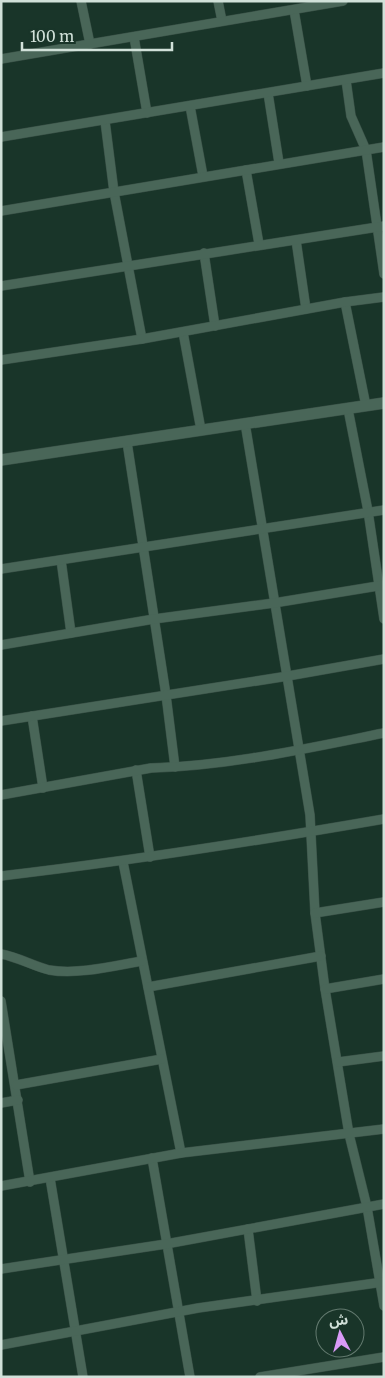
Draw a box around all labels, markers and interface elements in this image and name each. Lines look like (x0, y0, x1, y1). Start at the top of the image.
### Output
scale bar (22, 20, 172, 52)
text: 100 m (30, 27, 74, 46)
north arrow (315, 1308, 365, 1358)
text: ش (328, 1310, 349, 1330)

